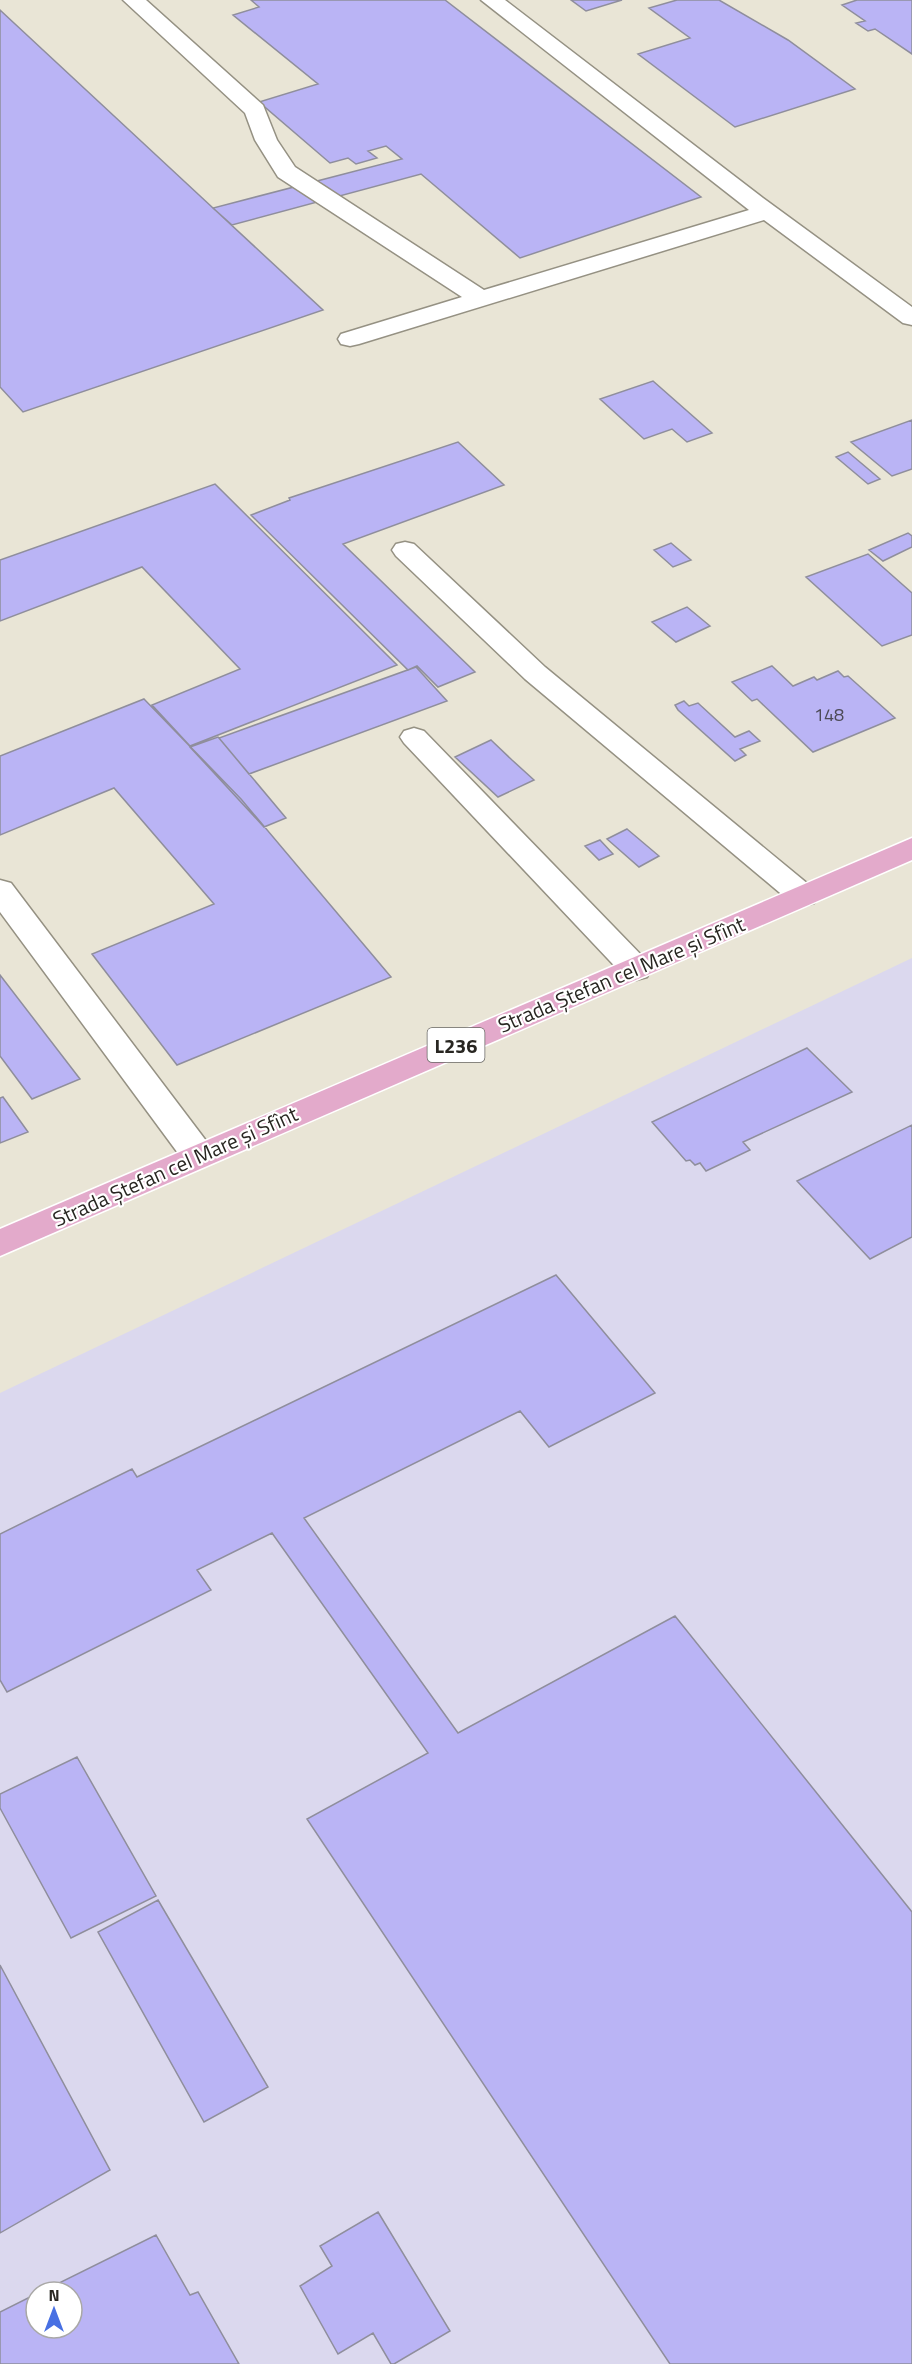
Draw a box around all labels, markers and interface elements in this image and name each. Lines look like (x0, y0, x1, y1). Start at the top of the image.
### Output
house number: 148 (814, 701, 844, 728)
street label: Strada Ștefan cel Mare și Sfînt (493, 907, 750, 1041)
road number: L236 (428, 1028, 484, 1062)
street label: Strada Ștefan cel Mare și Sfînt (47, 1097, 303, 1235)
north arrow (24, 2280, 84, 2340)
text: N (48, 2283, 60, 2307)

